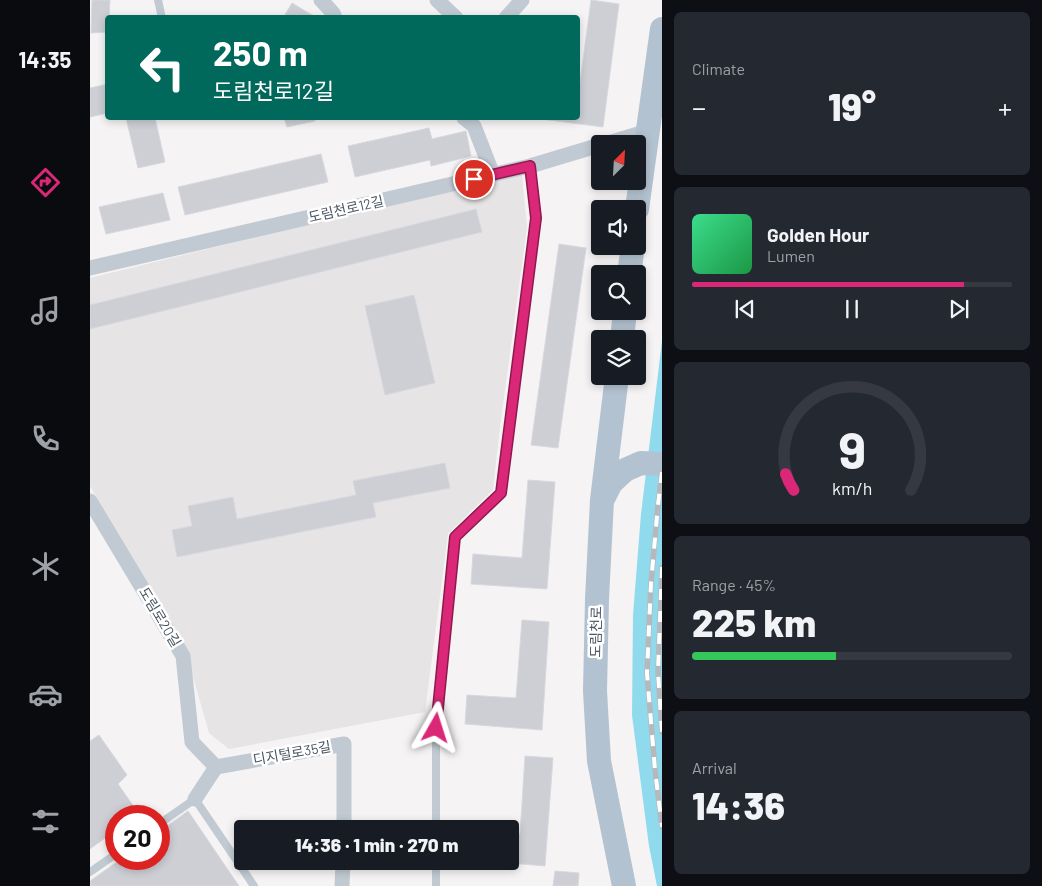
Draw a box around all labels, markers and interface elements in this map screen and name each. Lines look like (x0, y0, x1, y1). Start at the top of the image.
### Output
text: 250 m (213, 31, 308, 73)
icon: left (130, 35, 195, 100)
text: 14:35 (19, 46, 71, 72)
text: Climate (692, 59, 745, 78)
text: 도림천로12길 (213, 77, 334, 103)
text: 19° (828, 83, 876, 129)
text: − (692, 90, 706, 124)
text: + (998, 90, 1012, 124)
north arrow (591, 135, 646, 190)
map controls (591, 135, 646, 385)
pin (453, 158, 495, 200)
icon: directions (28, 165, 63, 200)
icon: arrive (460, 165, 488, 193)
street label: 도림천로12길 (307, 192, 385, 225)
button: sound (591, 200, 646, 255)
text: Golden Hour (767, 223, 869, 246)
text: Lumen (767, 246, 815, 265)
button: search (591, 265, 646, 320)
icon: music (28, 293, 63, 328)
icon: previous (731, 295, 759, 323)
icon: pause (838, 295, 866, 323)
icon: next (945, 295, 973, 323)
button: layers (591, 330, 646, 385)
text: 9 (838, 417, 866, 479)
icon: phone (28, 421, 63, 456)
text: km/h (832, 477, 872, 499)
icon: climate (28, 549, 63, 584)
text: Range · 45% (692, 575, 776, 594)
street label: 도림로20길 (136, 584, 185, 650)
text: 225 km (692, 599, 816, 645)
street label: 도림천로 (587, 606, 604, 658)
icon: car (28, 677, 63, 712)
position arrow (409, 701, 461, 753)
street label: 디지털로35길 (252, 737, 332, 768)
text: Arrival (692, 758, 737, 777)
text: 14:36 (692, 782, 785, 828)
icon: filters (28, 804, 63, 839)
speed limit sign: 20 (105, 805, 170, 870)
text: 14:36 · 1 min · 270 m (295, 833, 458, 856)

